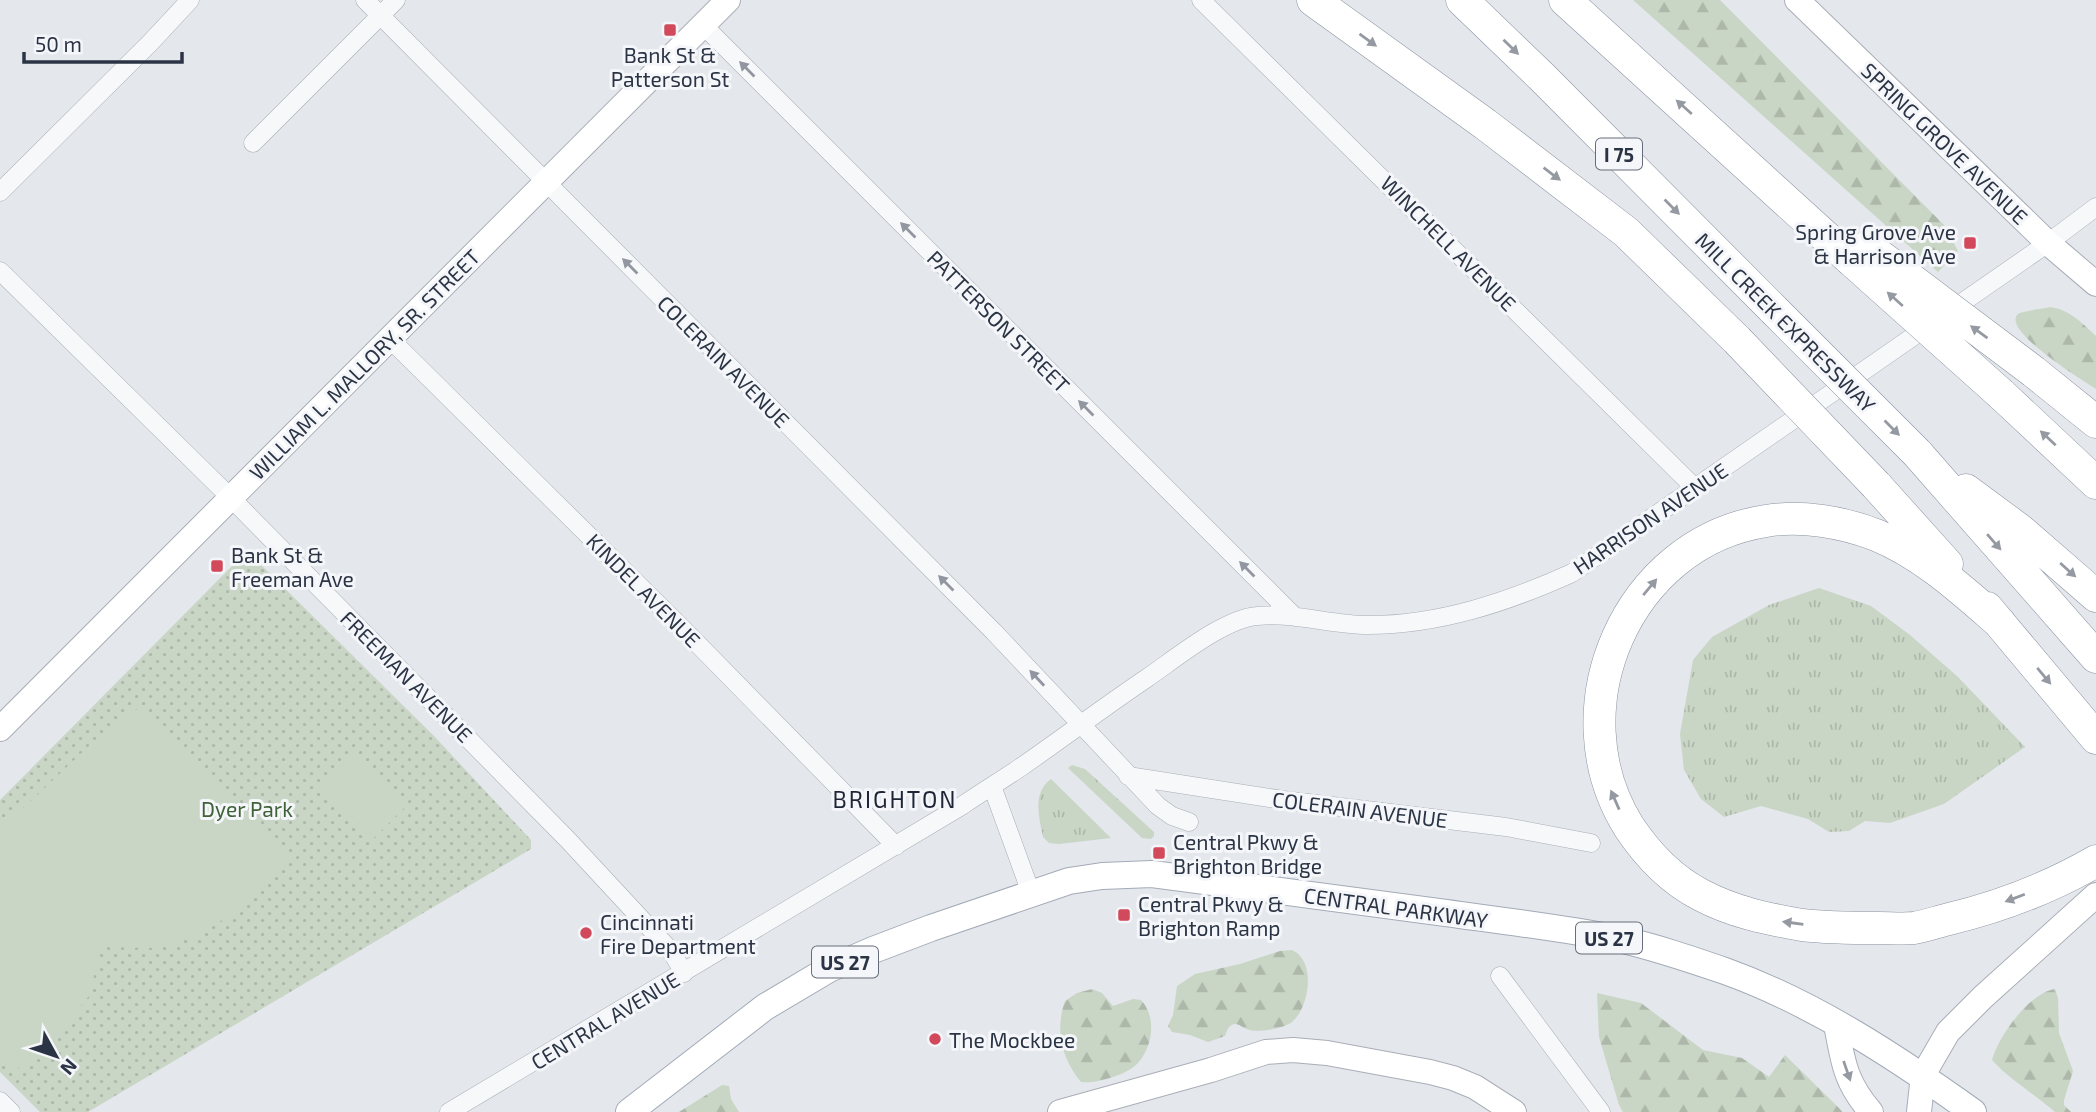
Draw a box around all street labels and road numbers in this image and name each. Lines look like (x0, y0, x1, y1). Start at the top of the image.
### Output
street label: SPRING GROVE AVENUE (1857, 57, 2033, 229)
road number: I 75 (1596, 138, 1642, 170)
street label: WINCHELL AVENUE (1376, 170, 1522, 316)
street label: MILL CREEK EXPRESSWAY (1691, 227, 1881, 417)
street label: WILLIAM L. MALLORY, SR. STREET (244, 244, 484, 484)
street label: PATTERSON STREET (923, 245, 1075, 397)
street label: COLERAIN AVENUE (653, 290, 795, 432)
street label: HARRISON AVENUE (1568, 457, 1732, 579)
street label: KINDEL AVENUE (582, 528, 706, 652)
street label: FREEMAN AVENUE (336, 605, 478, 747)
street label: COLERAIN AVENUE (1271, 786, 1449, 832)
street label: CENTRAL PARKWAY (1303, 882, 1489, 932)
road number: US 27 (1576, 922, 1642, 954)
road number: US 27 (812, 946, 878, 978)
street label: CENTRAL AVENUE (526, 966, 684, 1074)

